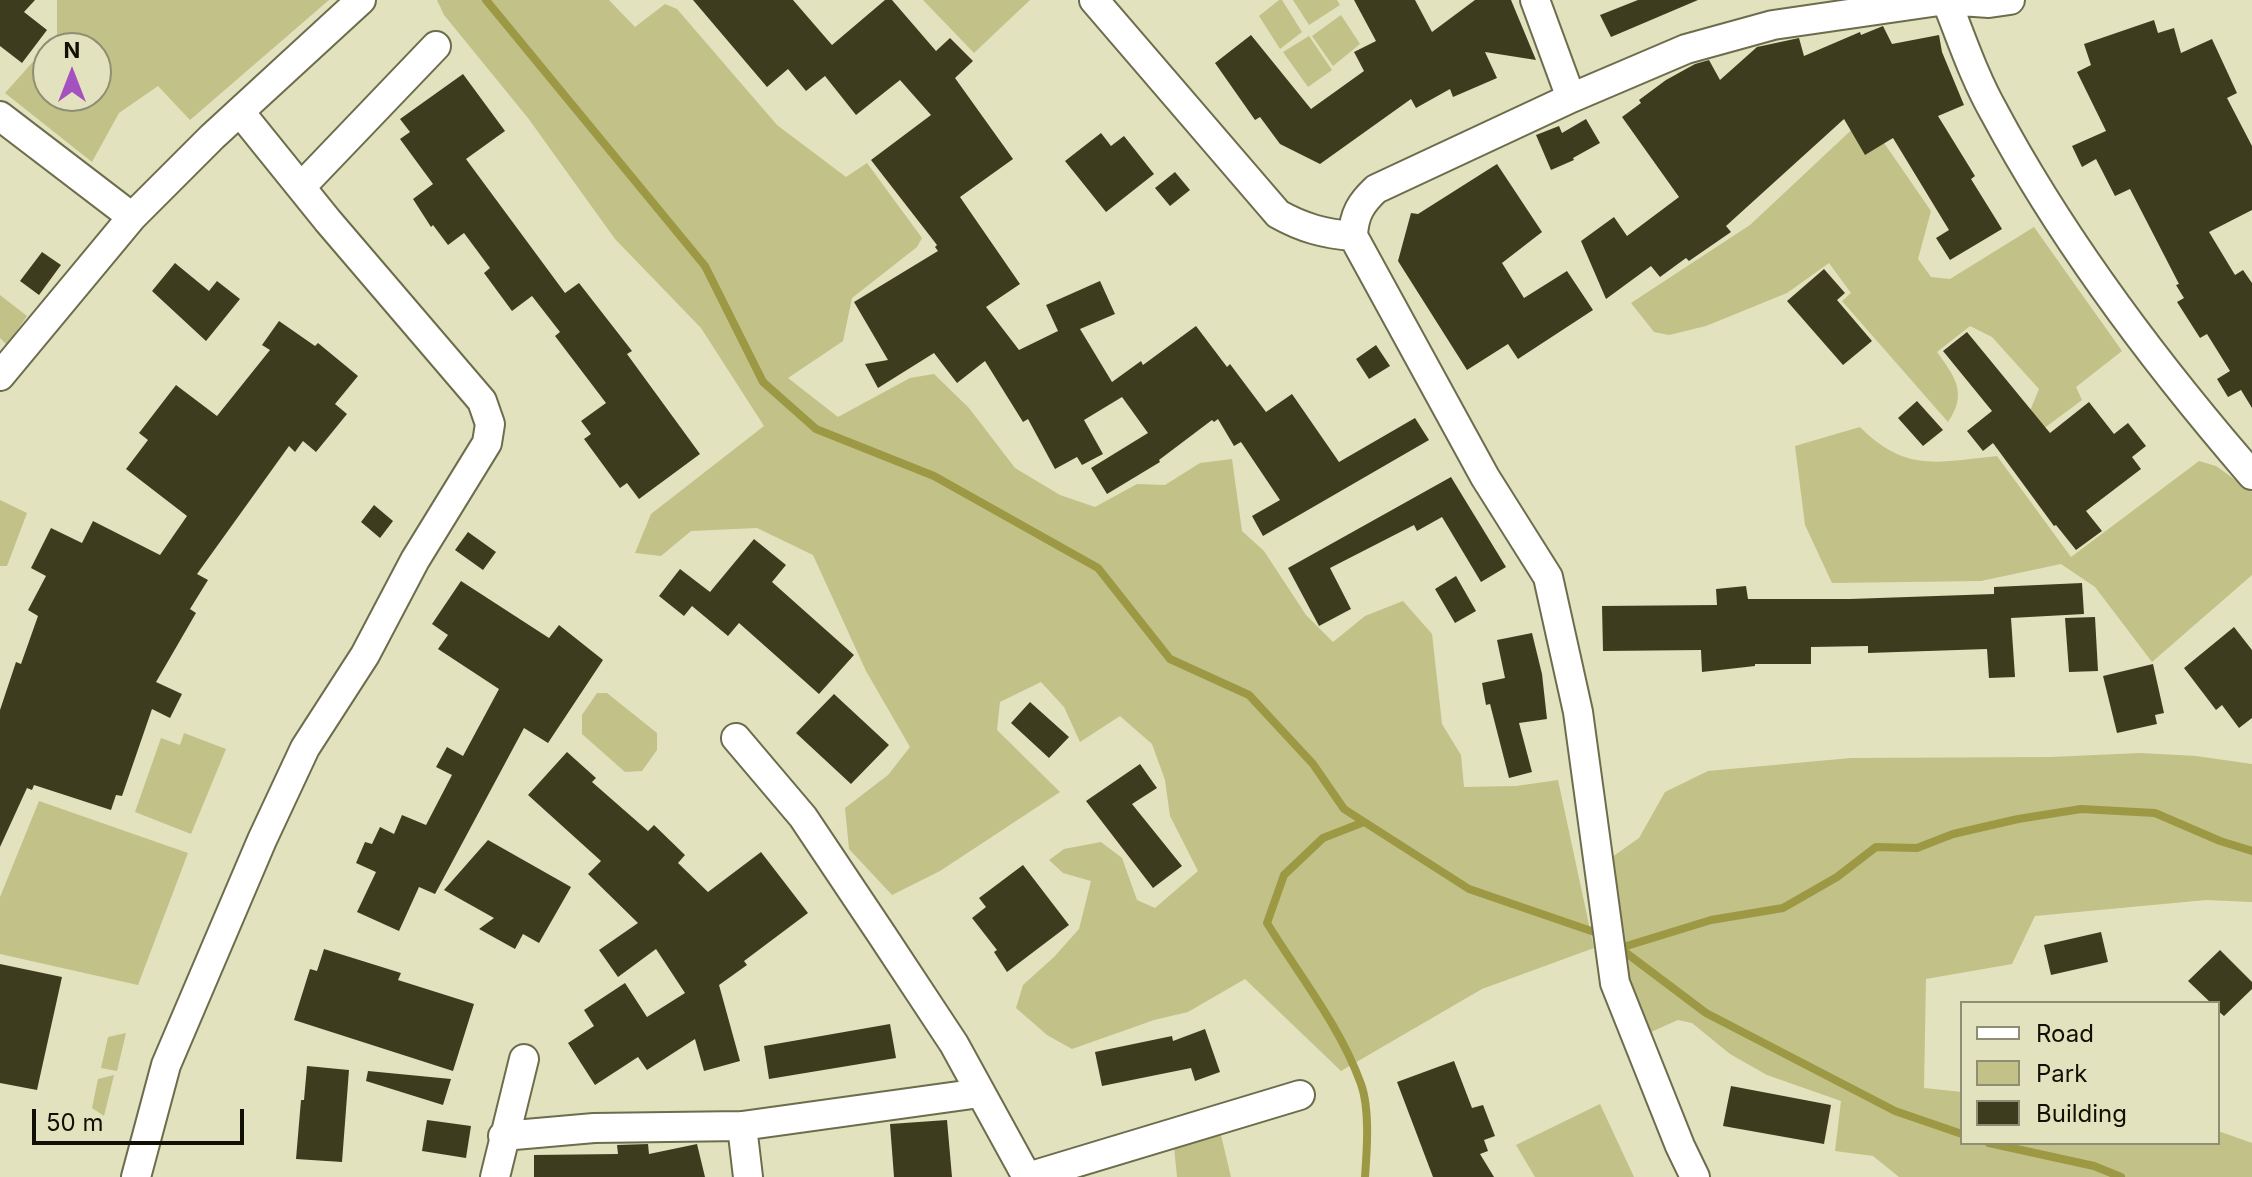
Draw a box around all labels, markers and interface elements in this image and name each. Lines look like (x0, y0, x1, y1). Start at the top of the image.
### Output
north arrow (32, 32, 112, 112)
text: N (64, 37, 80, 63)
legend (1960, 1001, 2220, 1145)
text: Road (2036, 1019, 2094, 1048)
text: Park (2036, 1059, 2087, 1088)
scale bar (36, 1093, 248, 1143)
text: Building (2036, 1099, 2127, 1128)
text: 50 m (46, 1108, 104, 1137)

